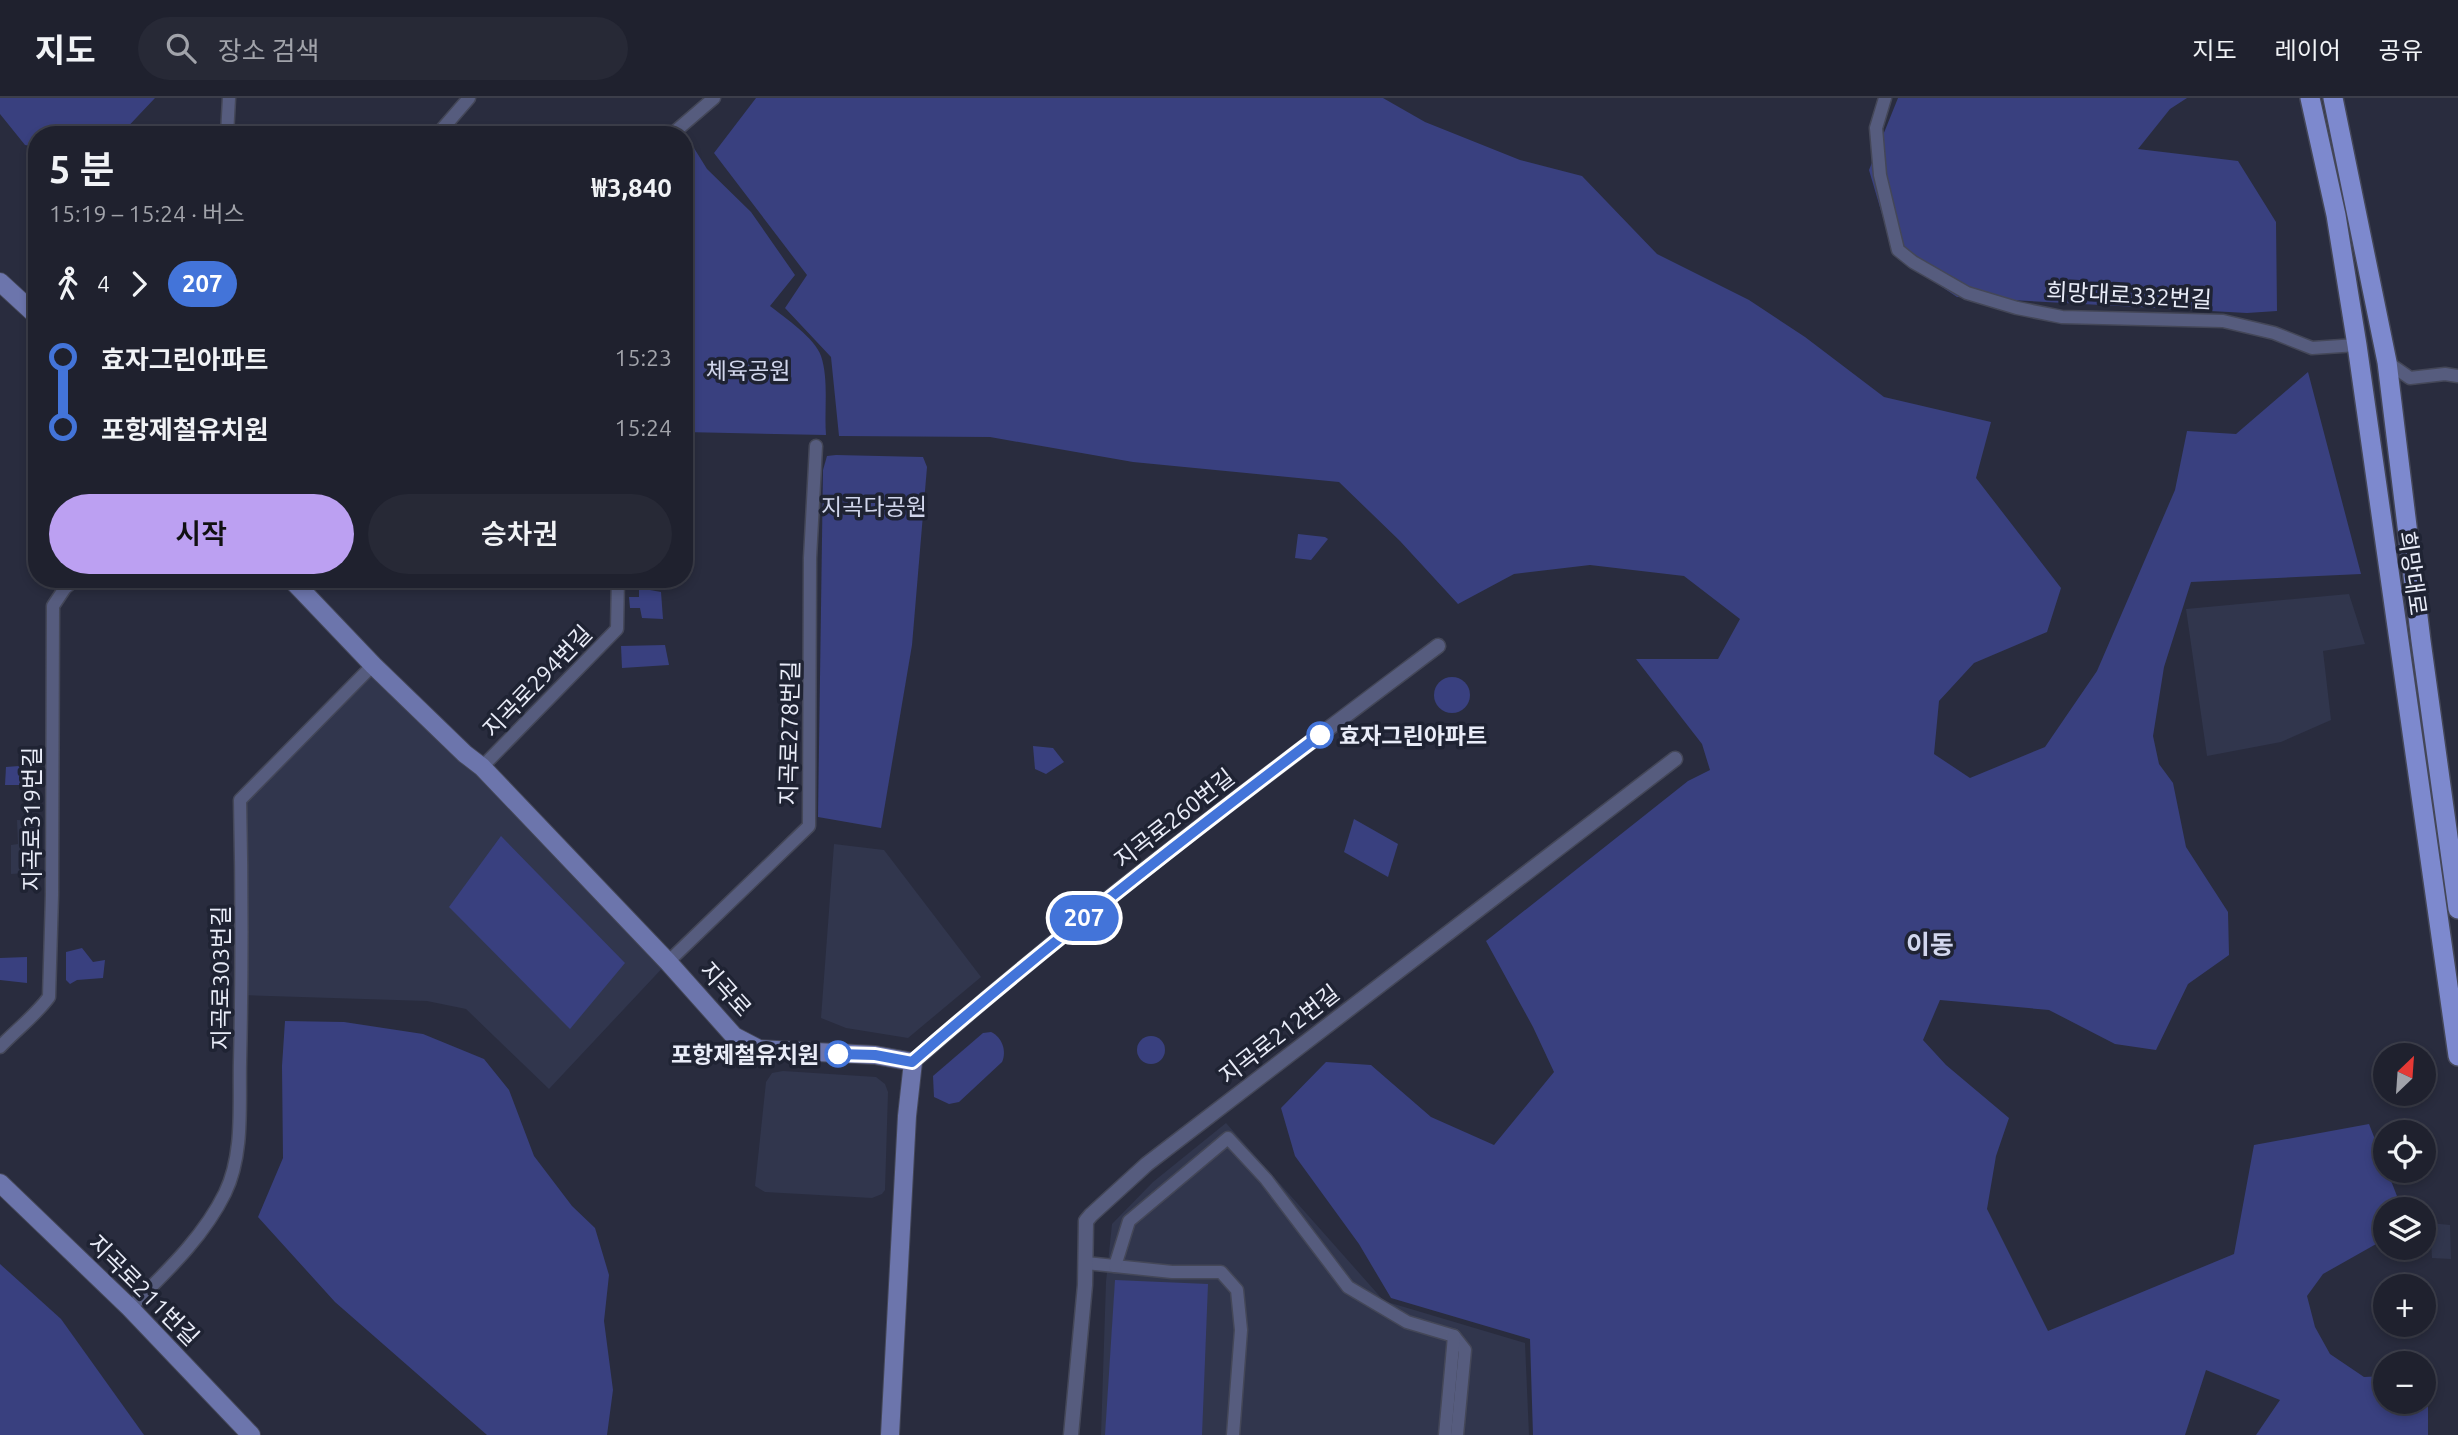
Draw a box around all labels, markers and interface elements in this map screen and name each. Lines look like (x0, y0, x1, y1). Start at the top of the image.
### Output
search box (138, 17, 628, 80)
icon: search (162, 29, 200, 67)
text: 지도 (35, 31, 96, 68)
text: 장소 검색 (218, 36, 319, 65)
text: 지도 (2192, 37, 2237, 64)
text: 레이어 (2275, 37, 2341, 64)
text: 공유 (2379, 37, 2423, 64)
text: 5 분 (49, 148, 114, 190)
text: ₩3,840 (592, 173, 672, 202)
text: 15:19 – 15:24 · 버스 (49, 201, 245, 226)
icon: walk (49, 265, 87, 303)
icon: forward (120, 265, 158, 303)
text: 207 (182, 270, 223, 297)
text: 4 (97, 271, 110, 296)
street label: 희망대로332번길 (2046, 278, 2212, 312)
text: 효자그린아파트 (101, 345, 268, 374)
text: 15:23 (614, 345, 672, 370)
park label: 체육공원 (706, 358, 790, 383)
text: 포항제철유치원 (101, 415, 268, 444)
text: 15:24 (614, 415, 672, 440)
button: 시작 (49, 494, 354, 574)
button: 승차권 (368, 494, 672, 574)
park label: 지곡다공원 (821, 494, 927, 519)
street label: 희망대로 (2395, 529, 2431, 617)
street label: 지곡로294번길 (478, 620, 596, 742)
street label: 지곡로278번길 (775, 660, 803, 806)
marker: 효자그린아파트 (1307, 722, 1333, 748)
place label: 효자그린아파트 (1339, 723, 1487, 748)
street label: 지곡로319번길 (19, 747, 44, 891)
street label: 지곡로260번길 (1109, 764, 1239, 872)
line badge: 207 (1044, 895, 1124, 941)
text: 207 (1064, 904, 1104, 931)
street label: 지곡로303번길 (208, 906, 233, 1050)
district label: 이동 (1906, 930, 1954, 959)
street label: 지곡로 (695, 957, 757, 1021)
street label: 지곡로212번길 (1214, 980, 1344, 1088)
marker: 포항제철유치원 (825, 1041, 851, 1067)
place label: 포항제철유치원 (671, 1042, 819, 1067)
north arrow (2373, 1043, 2436, 1106)
map controls (2373, 1043, 2436, 1414)
button: locate (2373, 1120, 2436, 1183)
button: layers (2373, 1197, 2436, 1260)
street label: 지곡로211번길 (84, 1230, 204, 1350)
button: + (2373, 1274, 2436, 1337)
button: − (2373, 1351, 2436, 1414)

